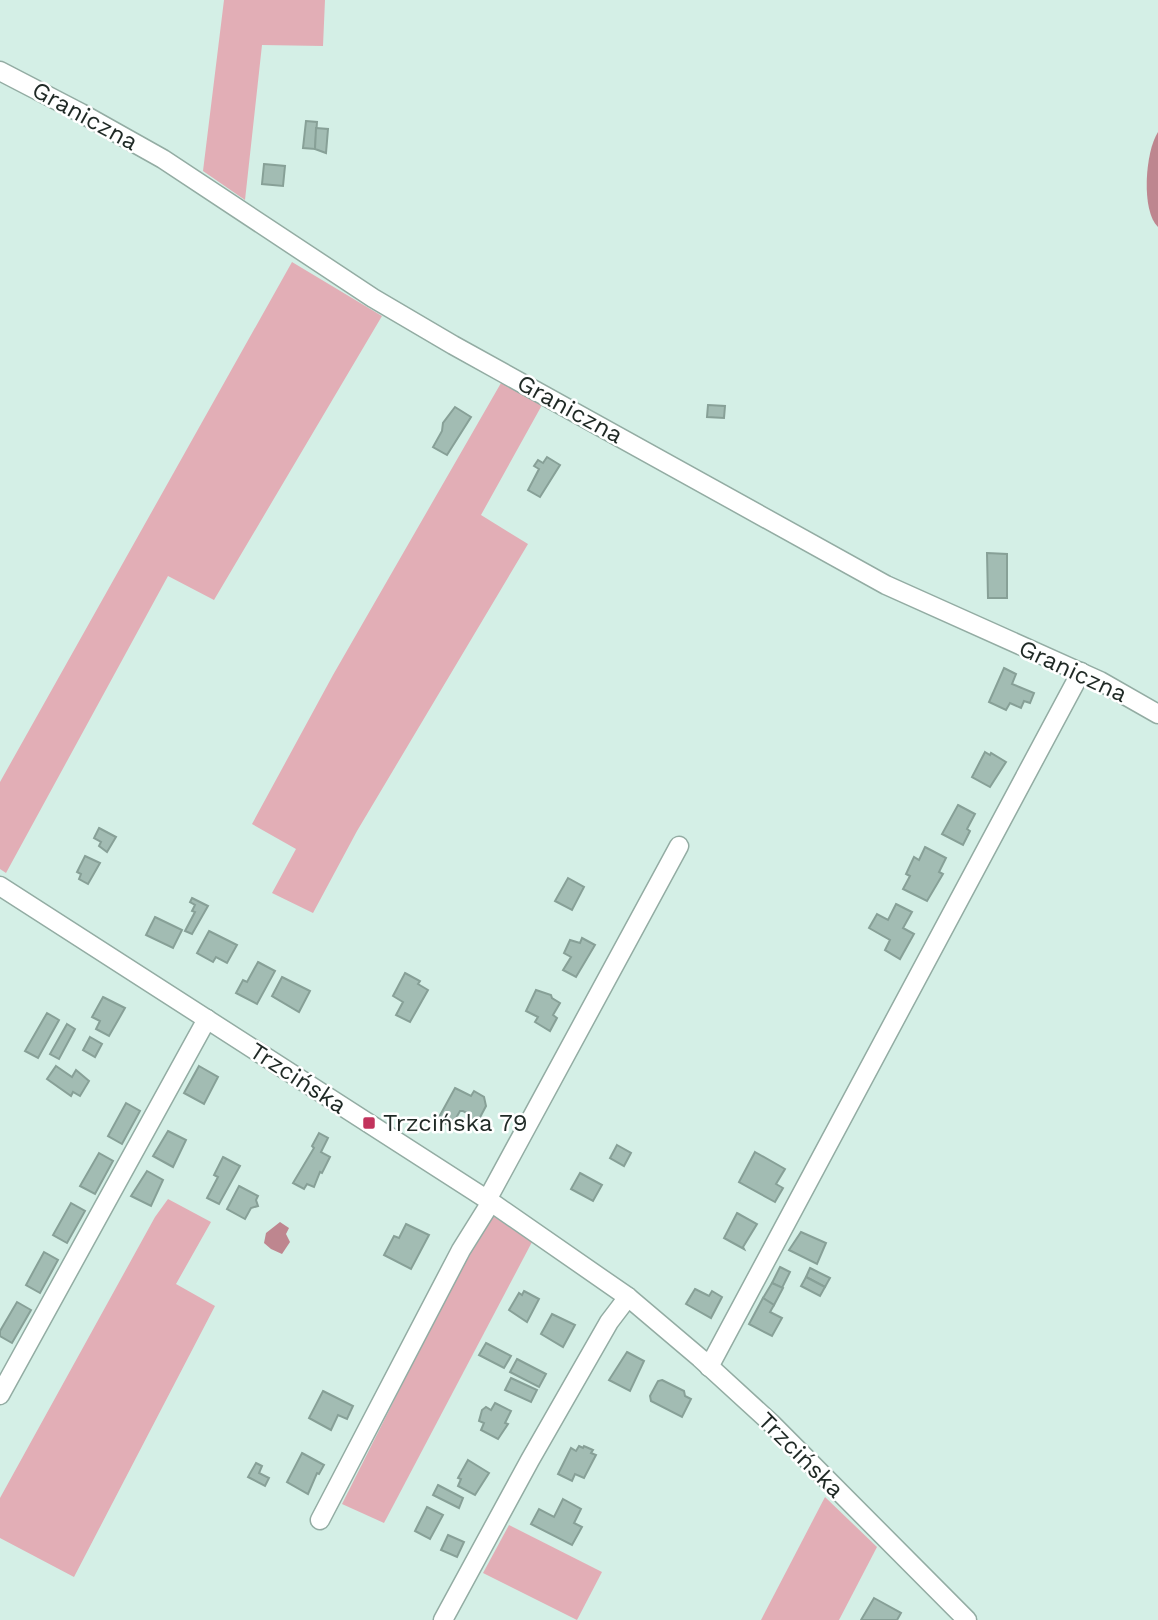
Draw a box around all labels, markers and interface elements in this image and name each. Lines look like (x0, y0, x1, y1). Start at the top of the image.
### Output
street label: Graniczna (27, 76, 143, 156)
street label: Graniczna (512, 369, 628, 449)
street label: Graniczna (1014, 634, 1132, 708)
street label: Trzcińska (244, 1036, 352, 1120)
place label: Trzcińska 79 (383, 1109, 527, 1137)
marker: Trzcińska 79 (361, 1115, 377, 1131)
street label: Trzcińska (752, 1406, 850, 1504)

